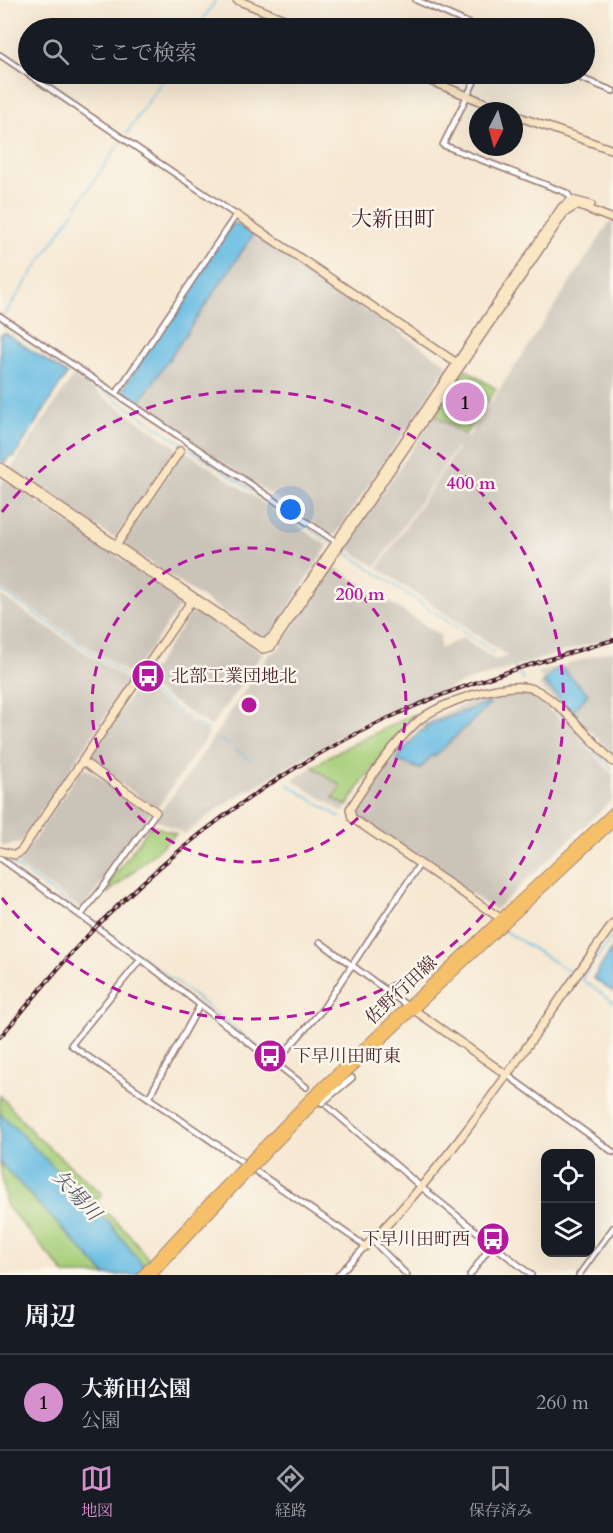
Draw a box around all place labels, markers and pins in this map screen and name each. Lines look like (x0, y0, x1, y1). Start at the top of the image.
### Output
pin: 1 (446, 380, 484, 424)
bus stop icon: 北部工業団地北 (130, 658, 166, 694)
place label: 北部工業団地北 (171, 664, 297, 689)
centre of rings (239, 695, 259, 715)
bus stop icon: 下早川田町東 (252, 1038, 288, 1074)
place label: 下早川田町東 (293, 1044, 401, 1069)
bus stop icon: 下早川田町西 (475, 1221, 511, 1257)
place label: 下早川田町西 (362, 1227, 470, 1252)

